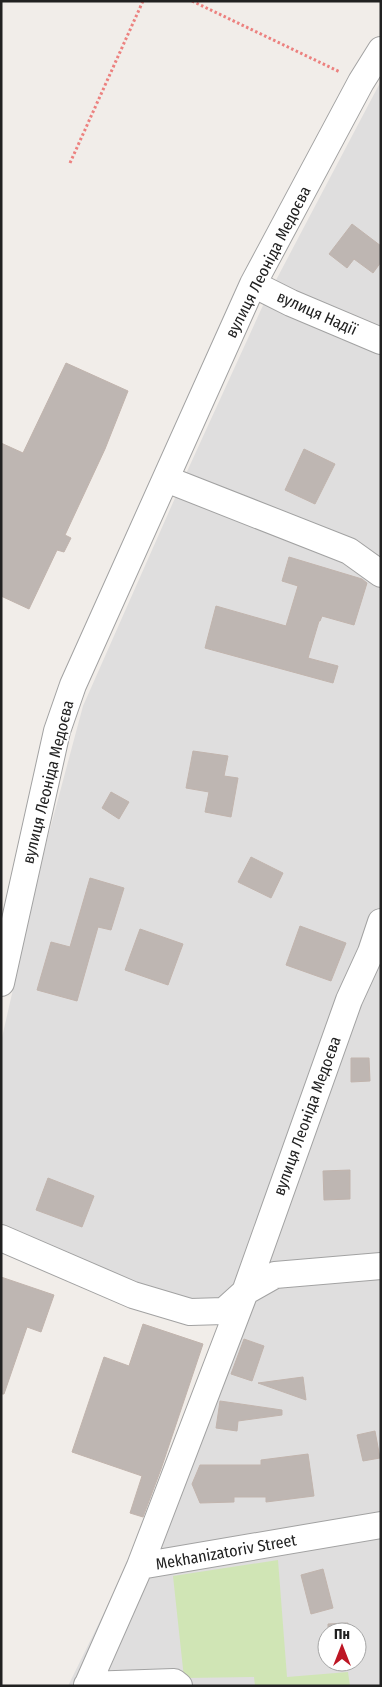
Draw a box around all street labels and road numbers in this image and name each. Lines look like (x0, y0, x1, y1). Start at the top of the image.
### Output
street label: вулиця Леоніда Медоєва (221, 183, 315, 341)
street label: вулиця Надії (274, 287, 361, 339)
street label: вулиця Леоніда Медоєва (18, 698, 78, 866)
street label: вулиця Леоніда Медоєва (269, 1034, 345, 1198)
street label: Mekhanizatoriv Street (154, 1530, 299, 1574)

